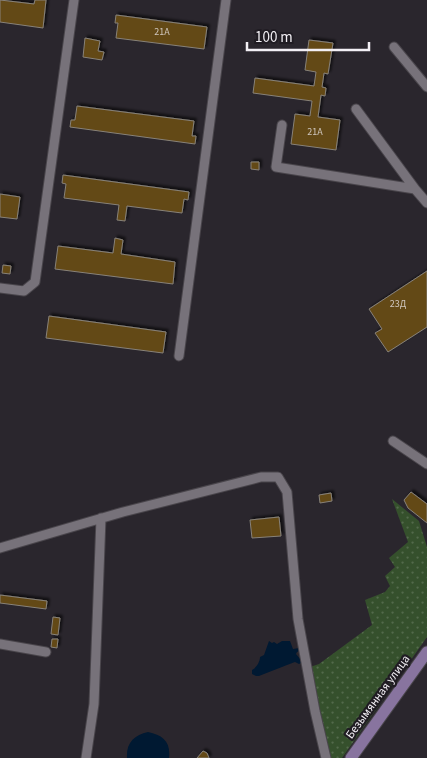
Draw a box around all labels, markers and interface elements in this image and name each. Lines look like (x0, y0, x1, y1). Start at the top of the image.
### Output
scale bar (247, 20, 370, 52)
house number: 21А (154, 25, 170, 39)
text: 100 m (255, 27, 293, 48)
house number: 21А (307, 125, 323, 139)
house number: 23Д (390, 297, 407, 311)
street label: Безымянная улица (342, 652, 414, 742)

